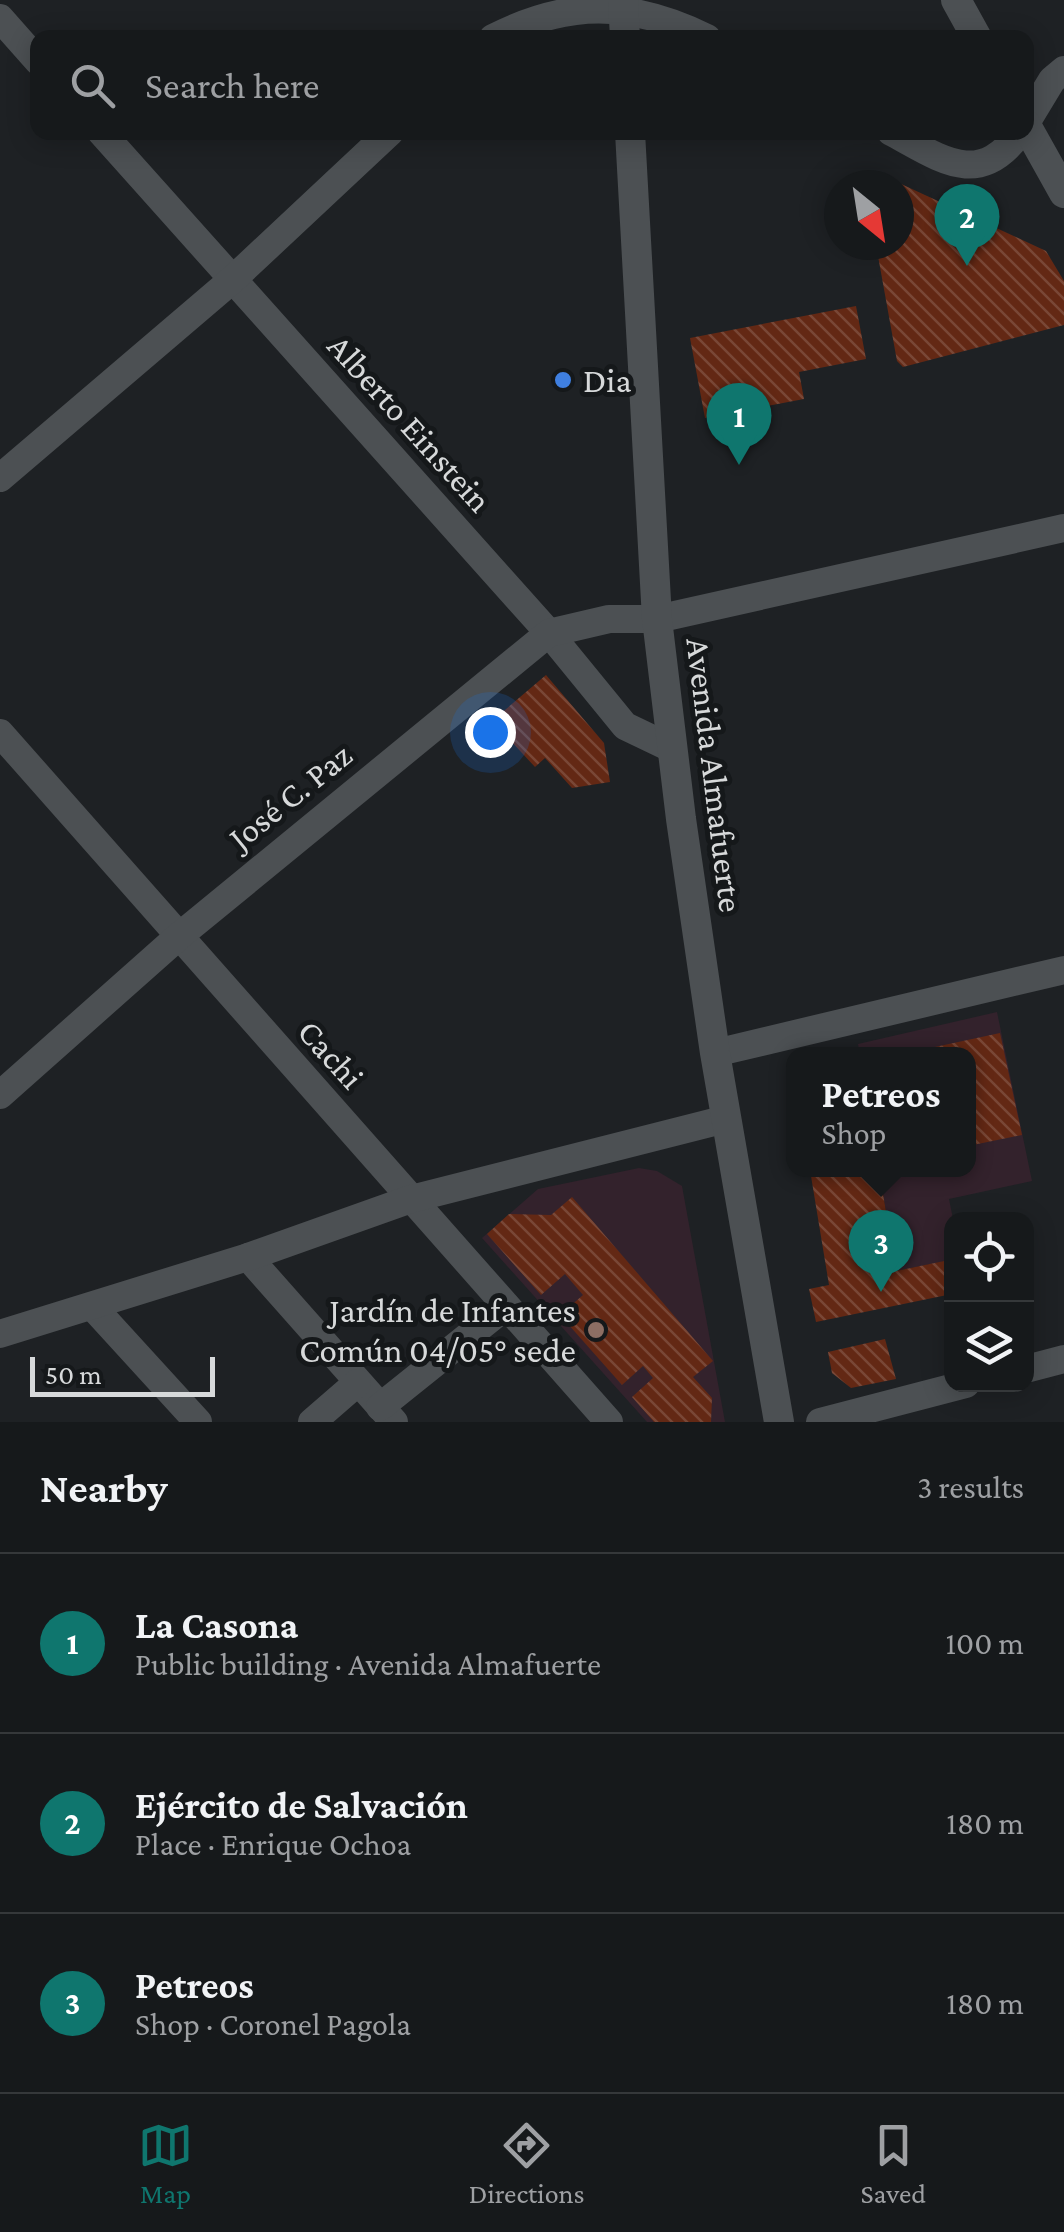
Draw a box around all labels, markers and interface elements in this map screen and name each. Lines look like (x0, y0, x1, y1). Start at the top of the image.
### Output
search box (30, 30, 1034, 140)
icon: search (65, 58, 120, 113)
text: Search here (145, 64, 319, 106)
north arrow (824, 170, 914, 260)
pin: 2 (934, 184, 1000, 266)
street label: Alberto Einstein (320, 326, 500, 520)
place label: Dia (583, 361, 632, 400)
marker: Dia (552, 369, 574, 391)
pin: 1 (706, 382, 772, 465)
street label: Avenida Almafuerte (678, 636, 751, 915)
your location (465, 707, 516, 758)
street label: José C. Paz (219, 735, 360, 860)
street label: Cachi (290, 1012, 372, 1097)
popup (786, 1047, 976, 1177)
text: Petreos (822, 1073, 940, 1115)
text: Shop (822, 1115, 886, 1151)
pin: 3 (848, 1210, 914, 1292)
map controls (944, 1212, 1034, 1392)
button: locate (944, 1212, 1034, 1302)
place label: Jardín de Infantes Común 04/05° sede (299, 1291, 576, 1370)
button: layers (944, 1302, 1034, 1392)
marker: Jardín de Infantes Común 04/05° sede (585, 1319, 607, 1341)
scale bar (30, 1352, 215, 1396)
text: 50 m (45, 1359, 102, 1390)
text: Nearby (40, 1464, 168, 1511)
text: 3 results (917, 1469, 1024, 1505)
text: La Casona (135, 1604, 298, 1646)
text: 1 (67, 1625, 78, 1661)
text: 100 m (945, 1625, 1024, 1661)
text: Public building · Avenida Almafuerte (135, 1646, 601, 1682)
text: Ejército de Salvación (135, 1784, 468, 1826)
text: 2 (64, 1805, 81, 1841)
text: 180 m (946, 1805, 1024, 1841)
text: Place · Enrique Ochoa (135, 1826, 411, 1862)
text: Petreos (135, 1964, 254, 2006)
text: 3 (65, 1985, 80, 2021)
text: 180 m (946, 1985, 1024, 2021)
text: Shop · Coronel Pagola (135, 2006, 411, 2042)
tab: Map (138, 2118, 193, 2209)
tab: Directions (469, 2118, 585, 2209)
tab: Saved (860, 2118, 926, 2209)

